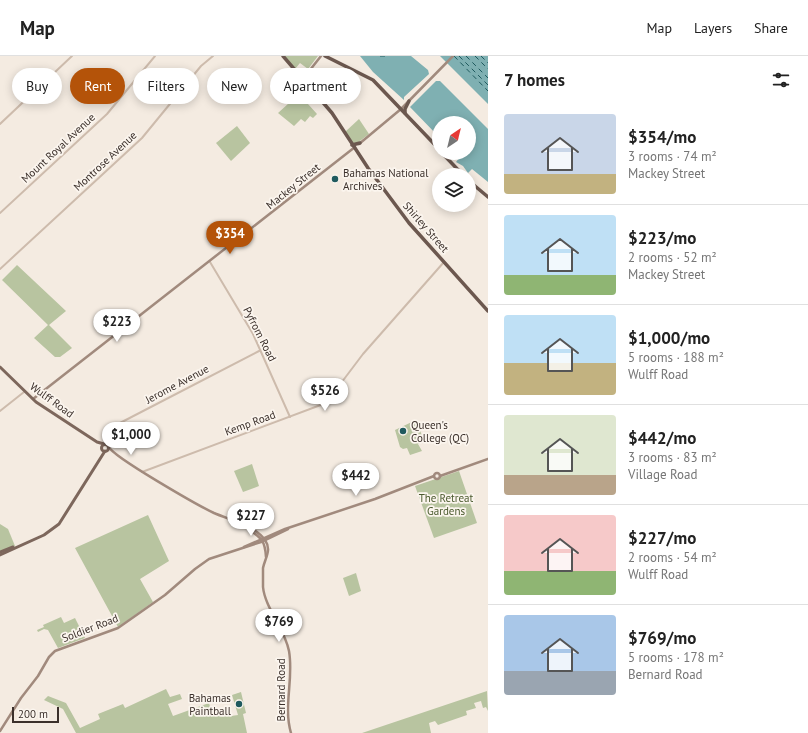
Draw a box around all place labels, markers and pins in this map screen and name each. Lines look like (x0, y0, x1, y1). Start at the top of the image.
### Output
place label: Bahamas National Archives (343, 166, 429, 193)
marker: Bahamas National Archives (330, 174, 340, 184)
pin: $354 (206, 221, 254, 255)
pin: $223 (93, 309, 141, 343)
pin: $526 (301, 378, 349, 412)
place label: Queen's College (QC) (411, 418, 469, 445)
pin: $1,000 (98, 422, 164, 456)
marker: Queen's College (QC) (398, 426, 408, 436)
pin: $442 (332, 463, 380, 497)
pin: $227 (227, 503, 275, 537)
pin: $769 (255, 609, 303, 643)
place label: Bahamas Paintball (189, 691, 232, 718)
marker: Bahamas Paintball (234, 699, 244, 709)

